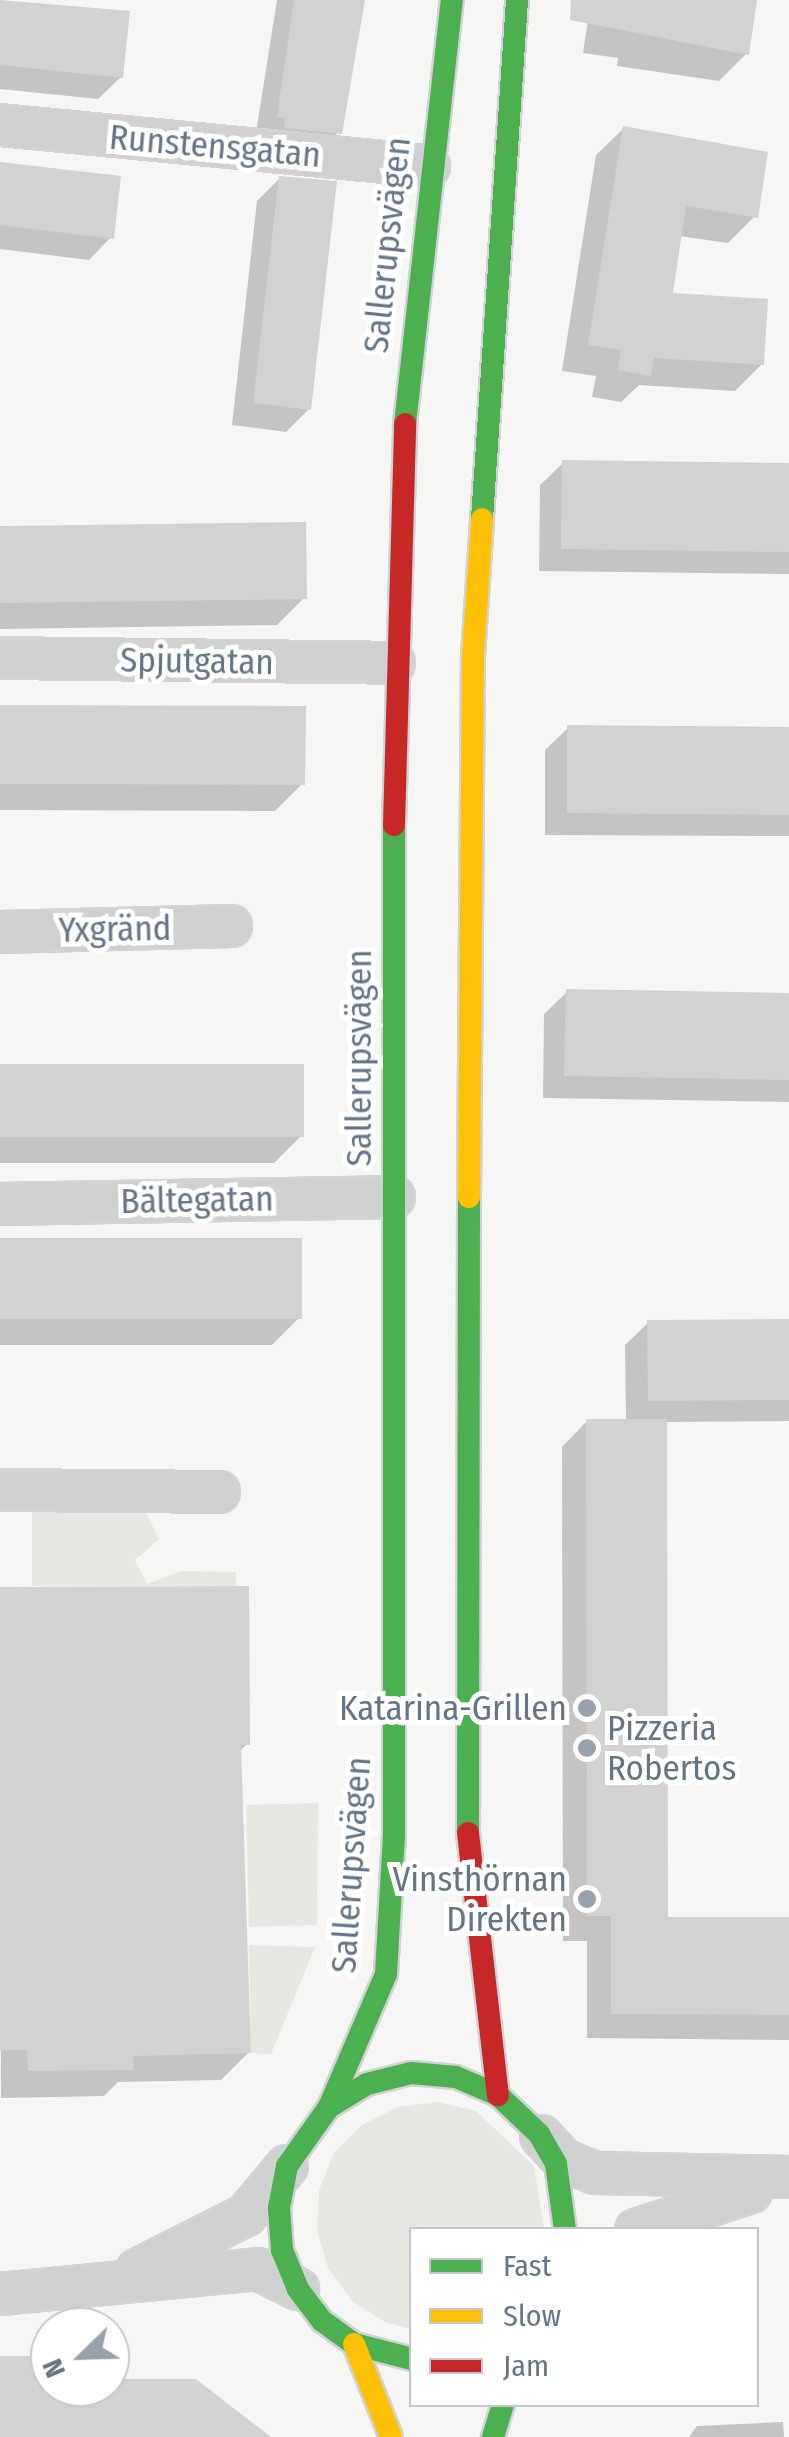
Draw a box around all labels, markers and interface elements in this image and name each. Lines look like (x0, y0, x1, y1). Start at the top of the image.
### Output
street label: Runstensgatan (108, 116, 322, 176)
street label: Sallerupsvägen (355, 135, 419, 355)
street label: Spjutgatan (120, 639, 274, 683)
street label: Yxgränd (58, 907, 172, 951)
street label: Sallerupsvägen (338, 950, 380, 1166)
street label: Bältegatan (120, 1178, 274, 1222)
place label: Katarina-Grillen (339, 1687, 567, 1729)
marker: Katarina-Grillen (576, 1697, 598, 1719)
place label: Pizzeria Robertos (607, 1707, 736, 1789)
marker: Pizzeria Robertos (576, 1737, 598, 1759)
street label: Sallerupsvägen (322, 1755, 380, 1975)
place label: Vinsthörnan Direkten (392, 1858, 567, 1940)
marker: Vinsthörnan Direkten (576, 1888, 598, 1910)
legend (409, 2227, 759, 2407)
text: Fast (503, 2248, 551, 2284)
text: Slow (503, 2298, 561, 2334)
north arrow (30, 2307, 130, 2407)
text: Jam (503, 2348, 549, 2384)
text: N (35, 2354, 72, 2382)

